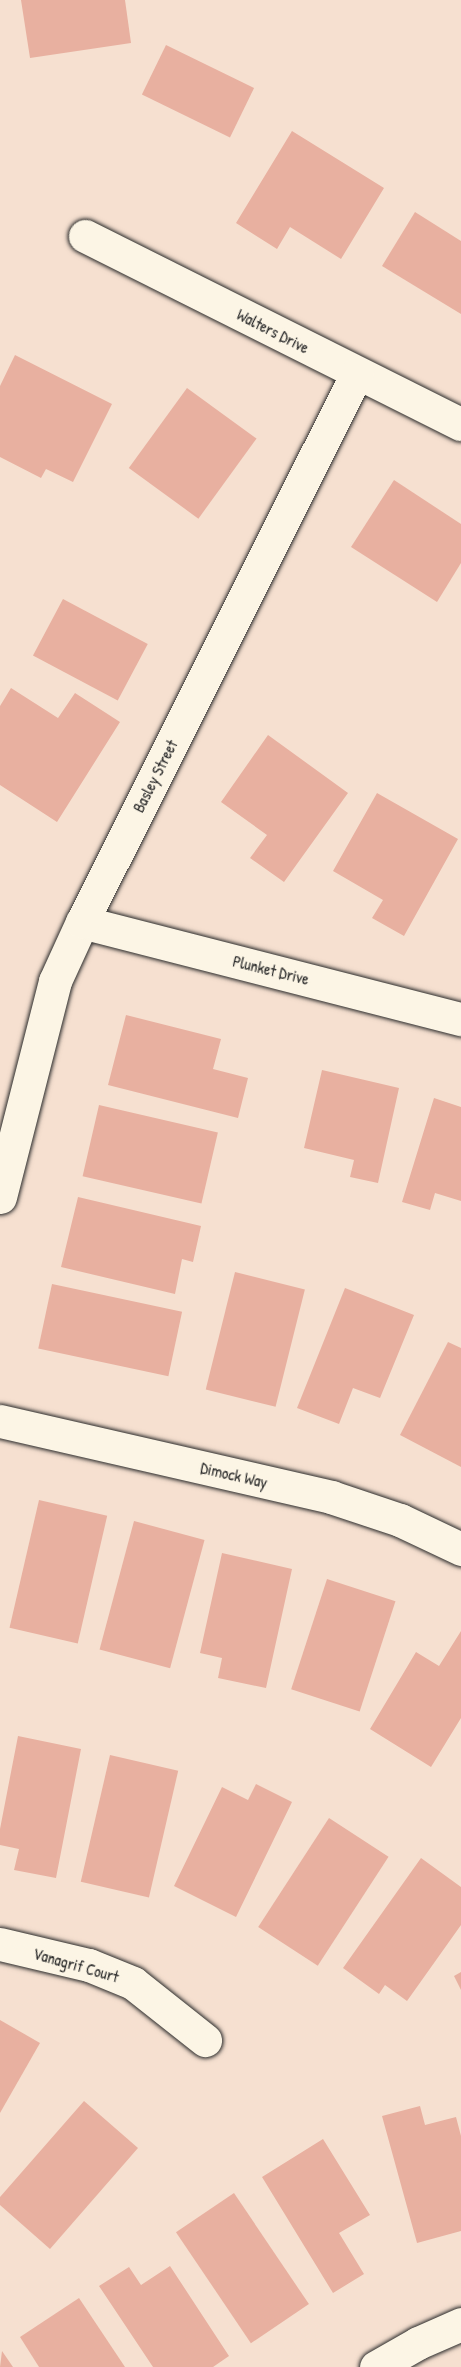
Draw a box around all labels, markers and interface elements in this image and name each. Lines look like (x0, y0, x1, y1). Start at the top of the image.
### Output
street label: Walters Drive (234, 305, 312, 357)
street label: Basley Street (129, 737, 181, 815)
street label: Plunket Drive (231, 951, 311, 989)
street label: Dimock Way (199, 1458, 269, 1492)
street label: Vanagrif Court (31, 1944, 121, 1986)

